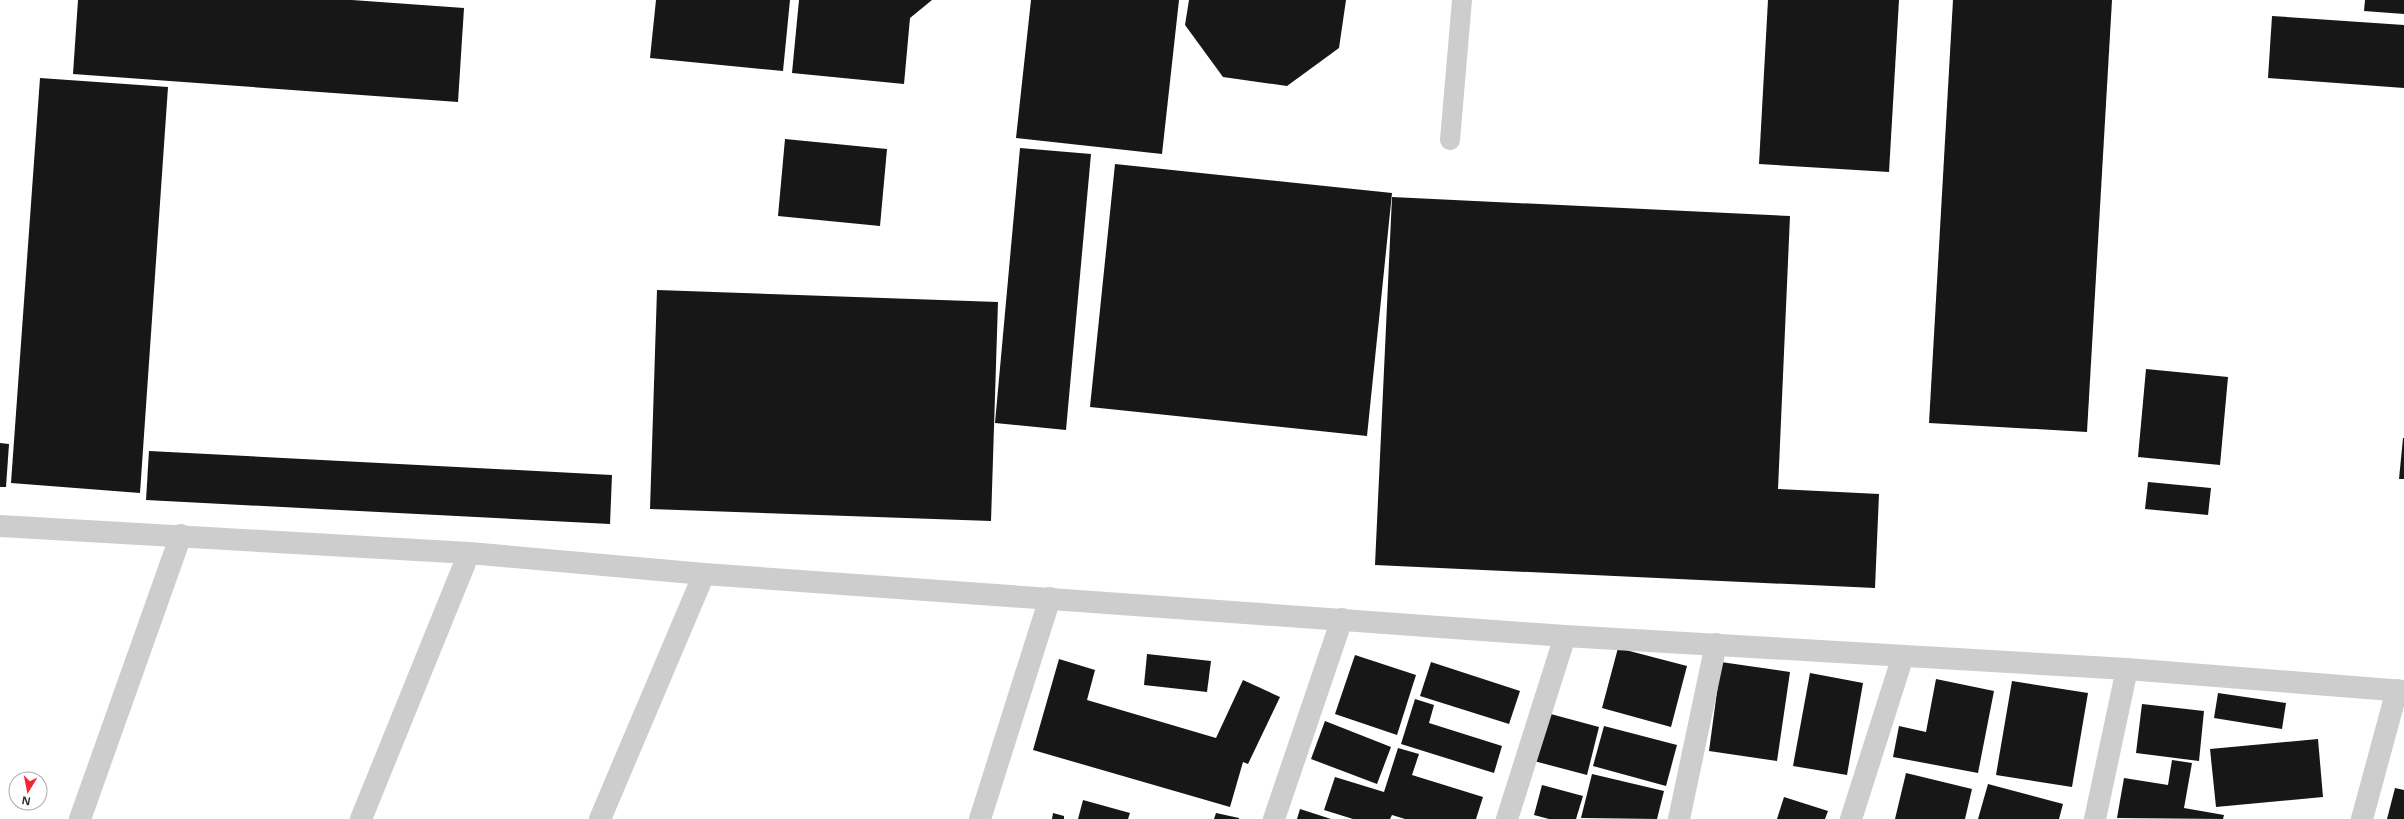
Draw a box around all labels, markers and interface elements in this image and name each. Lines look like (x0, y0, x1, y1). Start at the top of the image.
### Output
north arrow (8, 771, 48, 811)
text: N (20, 793, 32, 810)

